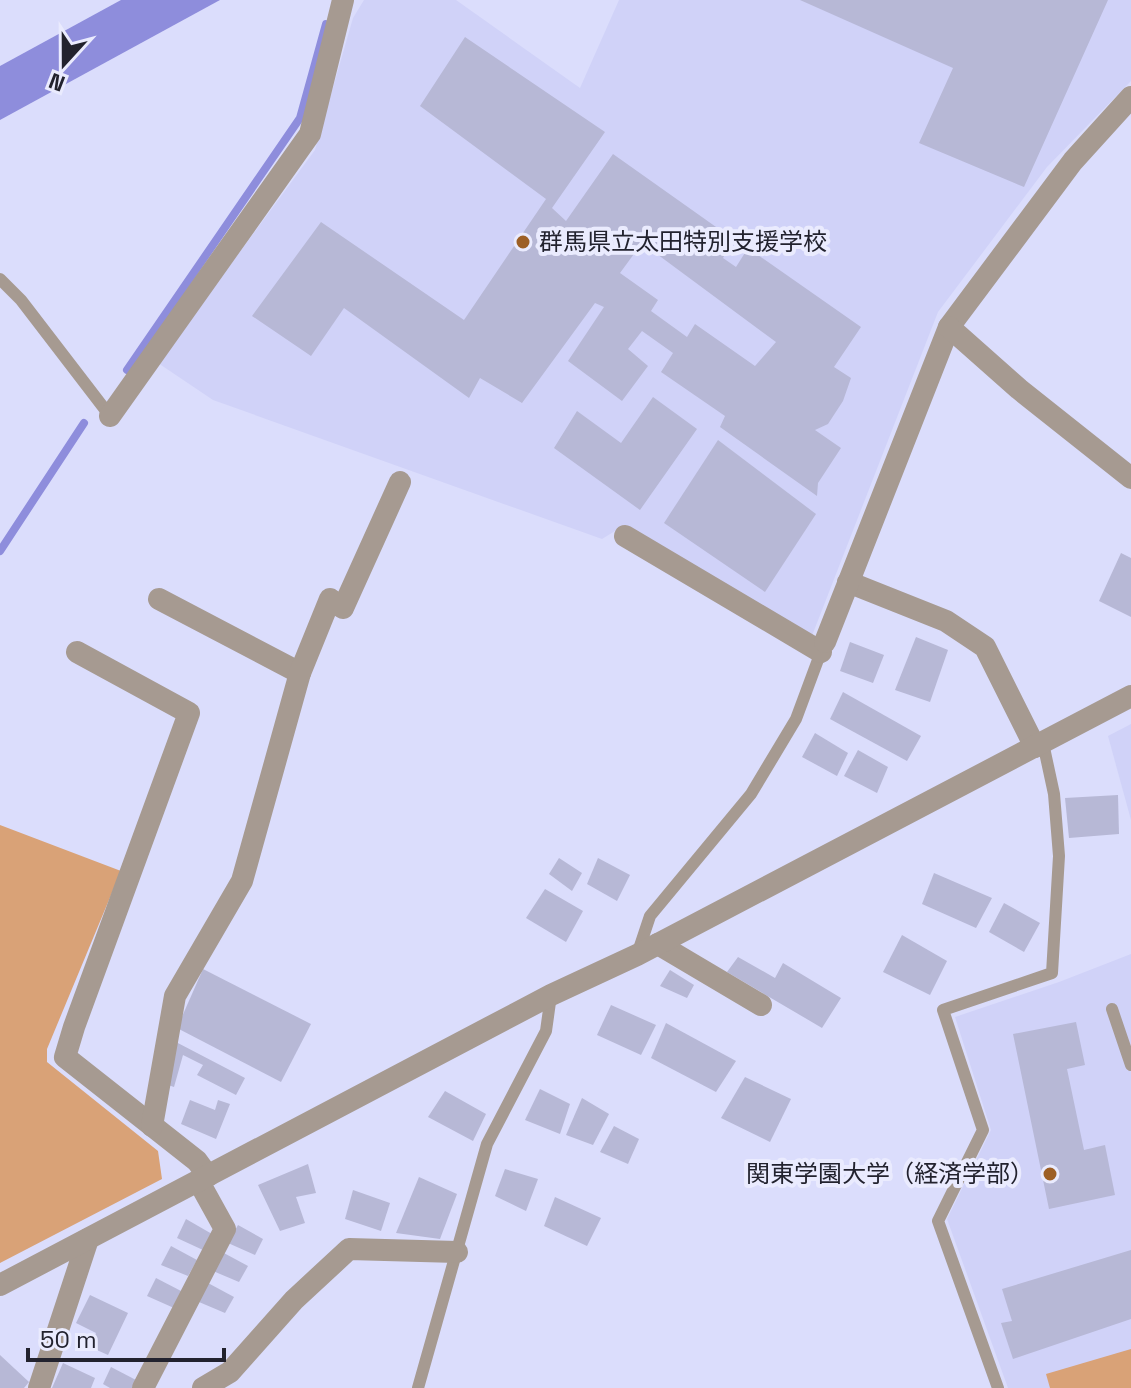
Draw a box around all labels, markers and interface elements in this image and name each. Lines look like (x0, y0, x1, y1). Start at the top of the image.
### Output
north arrow (24, 24, 104, 104)
text: N (45, 67, 69, 98)
place label: 群馬県立太田特別支援学校 (539, 226, 827, 257)
marker: 群馬県立太田特別支援学校 (514, 233, 532, 251)
place label: 関東学園大学（経済学部） (746, 1158, 1034, 1189)
marker: 関東学園大学（経済学部） (1041, 1165, 1059, 1183)
scale bar (28, 1312, 224, 1362)
text: 50 m (40, 1324, 97, 1355)

